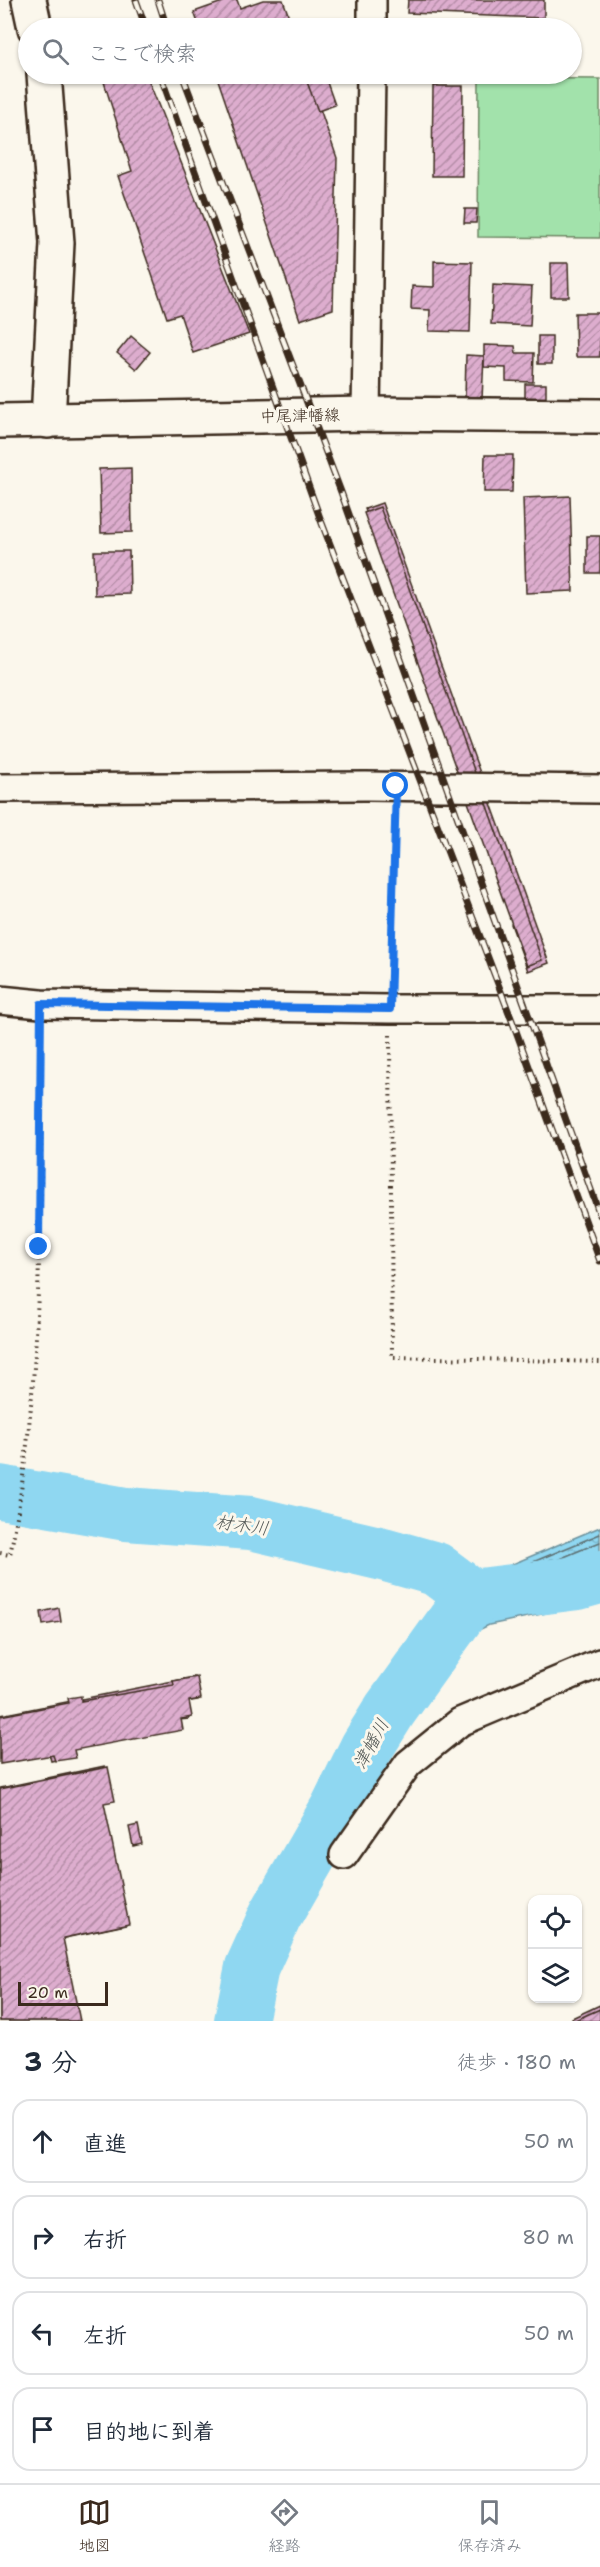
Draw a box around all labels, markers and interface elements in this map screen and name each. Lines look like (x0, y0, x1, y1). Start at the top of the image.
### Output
search box (18, 18, 582, 84)
icon: search (39, 35, 72, 68)
text: ここで検索 (87, 39, 197, 68)
street label: 中尾津幡線 (260, 404, 340, 427)
route start (382, 772, 408, 798)
route end (25, 1233, 51, 1259)
water label: 材木川 (214, 1509, 270, 1541)
water label: 津幡川 (347, 1715, 395, 1773)
map controls (528, 1895, 582, 2003)
button: locate (528, 1895, 582, 1949)
button: layers (528, 1949, 582, 2003)
scale bar (18, 1979, 108, 2006)
text: 20 m (27, 1982, 68, 2003)
text: 3 分 (24, 2044, 77, 2079)
text: 徒歩 · 180 m (457, 2049, 576, 2075)
icon: ahead (26, 2125, 59, 2158)
text: 50 m (524, 2128, 574, 2154)
text: 直進 (83, 2129, 127, 2158)
icon: right (26, 2221, 59, 2254)
text: 80 m (522, 2224, 574, 2250)
text: 右折 (83, 2225, 127, 2254)
icon: left (26, 2317, 59, 2350)
text: 50 m (524, 2320, 574, 2346)
text: 左折 (83, 2321, 127, 2350)
icon: arrive (26, 2413, 59, 2446)
text: 目的地に到着 (83, 2417, 215, 2446)
tab: 地図 (78, 2496, 111, 2556)
tab: 経路 (268, 2496, 301, 2556)
tab: 保存済み (458, 2496, 522, 2556)

